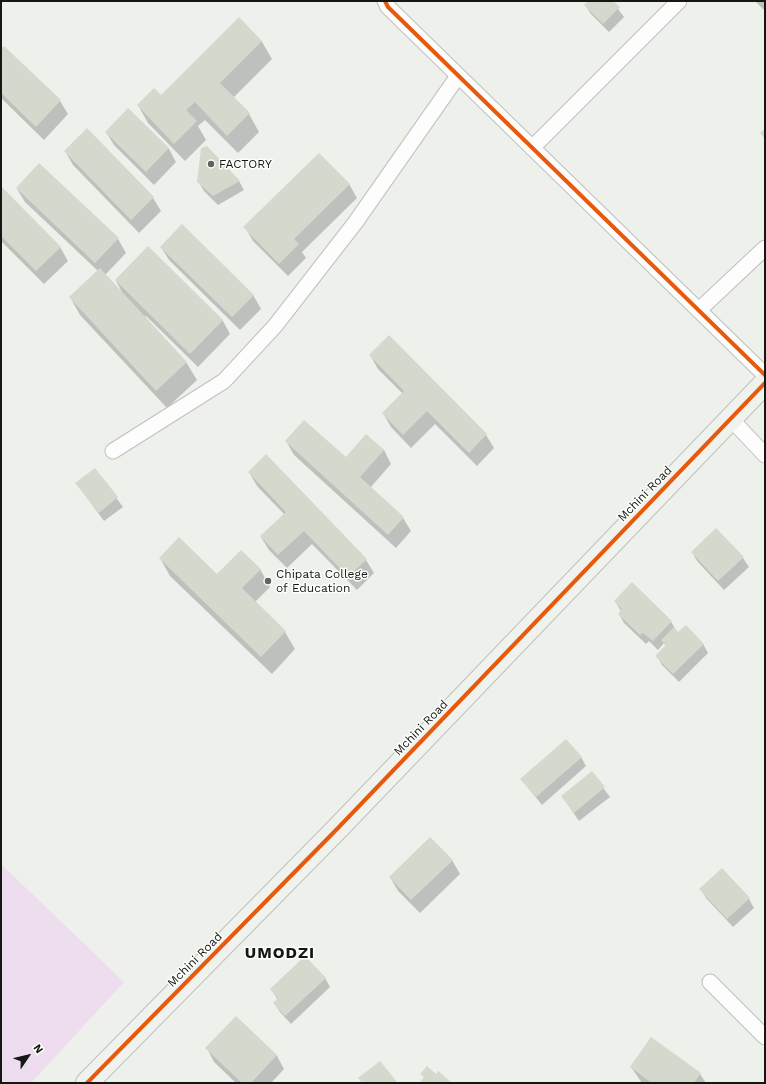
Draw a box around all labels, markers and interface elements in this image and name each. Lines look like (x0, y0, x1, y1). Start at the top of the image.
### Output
place label: FACTORY (219, 157, 272, 171)
marker: FACTORY (206, 159, 216, 169)
street label: Mchini Road (615, 463, 675, 525)
place label: Chipata College of Education (276, 567, 368, 595)
marker: Chipata College of Education (263, 576, 273, 586)
street label: Mchini Road (391, 697, 451, 759)
street label: Mchini Road (165, 930, 225, 990)
district label: UMODZI (245, 943, 315, 963)
north arrow (8, 1036, 48, 1076)
text: N (31, 1042, 46, 1056)

